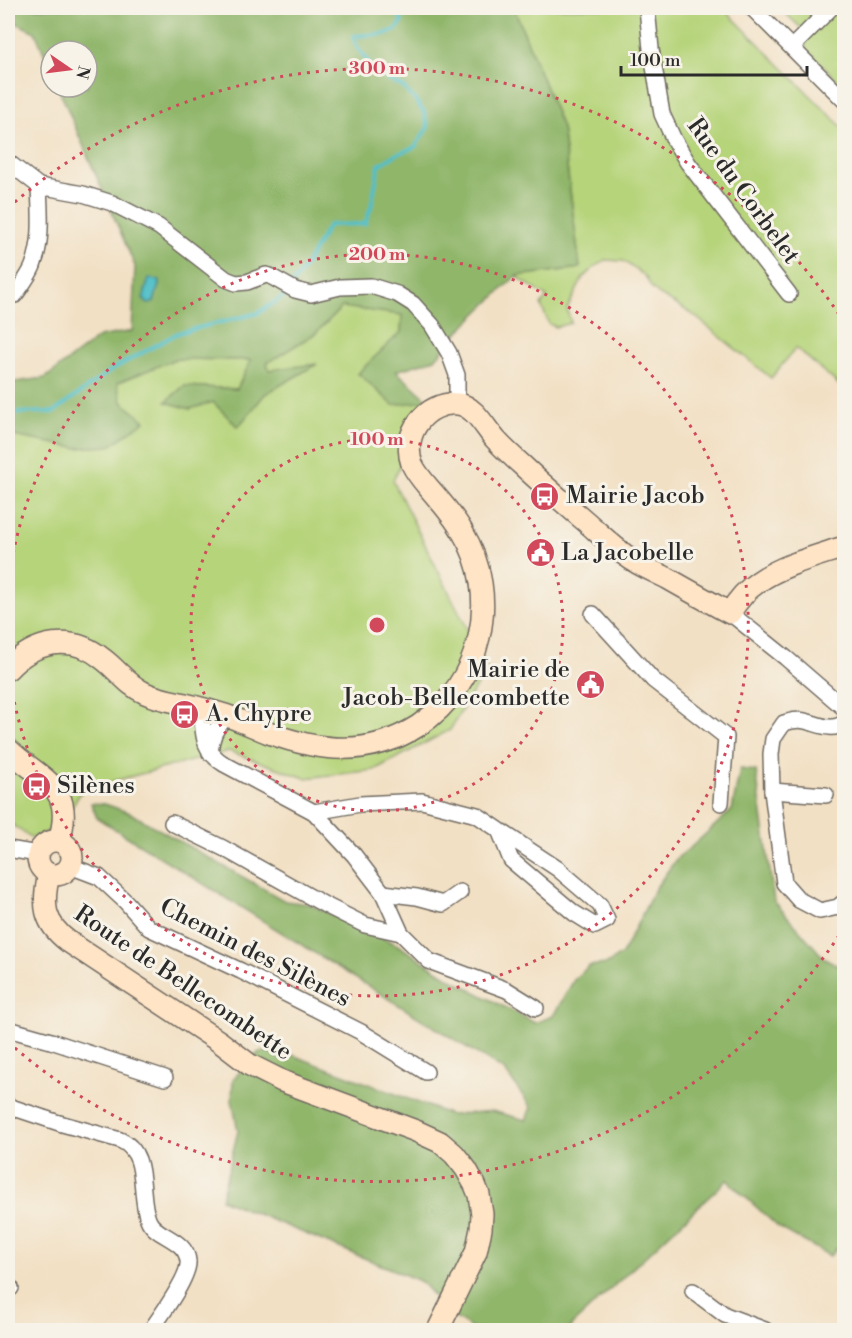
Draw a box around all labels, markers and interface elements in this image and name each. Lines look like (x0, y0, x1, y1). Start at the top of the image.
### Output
north arrow (39, 39, 99, 99)
scale bar (621, 39, 807, 77)
text: 100 m (630, 49, 681, 72)
text: 300 m (349, 57, 406, 80)
text: N (71, 64, 94, 81)
street label: Rue du Corbelet (680, 112, 806, 270)
text: 200 m (349, 243, 406, 266)
text: 100 m (350, 428, 404, 451)
bus stop icon: Mairie Jacob (529, 480, 561, 512)
place label: Mairie Jacob (566, 481, 705, 511)
public building icon: La Jacobelle (524, 537, 556, 569)
place label: La Jacobelle (561, 538, 694, 568)
centre of rings (367, 615, 387, 635)
place label: Mairie de Jacob-Bellecombette (341, 655, 570, 713)
public building icon: Mairie de Jacob-Bellecombette (575, 668, 607, 700)
bus stop icon: A. Chypre (169, 698, 201, 730)
place label: A. Chypre (205, 699, 312, 729)
bus stop icon: Silènes (20, 770, 52, 802)
place label: Silènes (57, 771, 135, 801)
street label: Chemin des Silènes (155, 892, 355, 1014)
street label: Route de Bellecombette (68, 899, 298, 1067)

